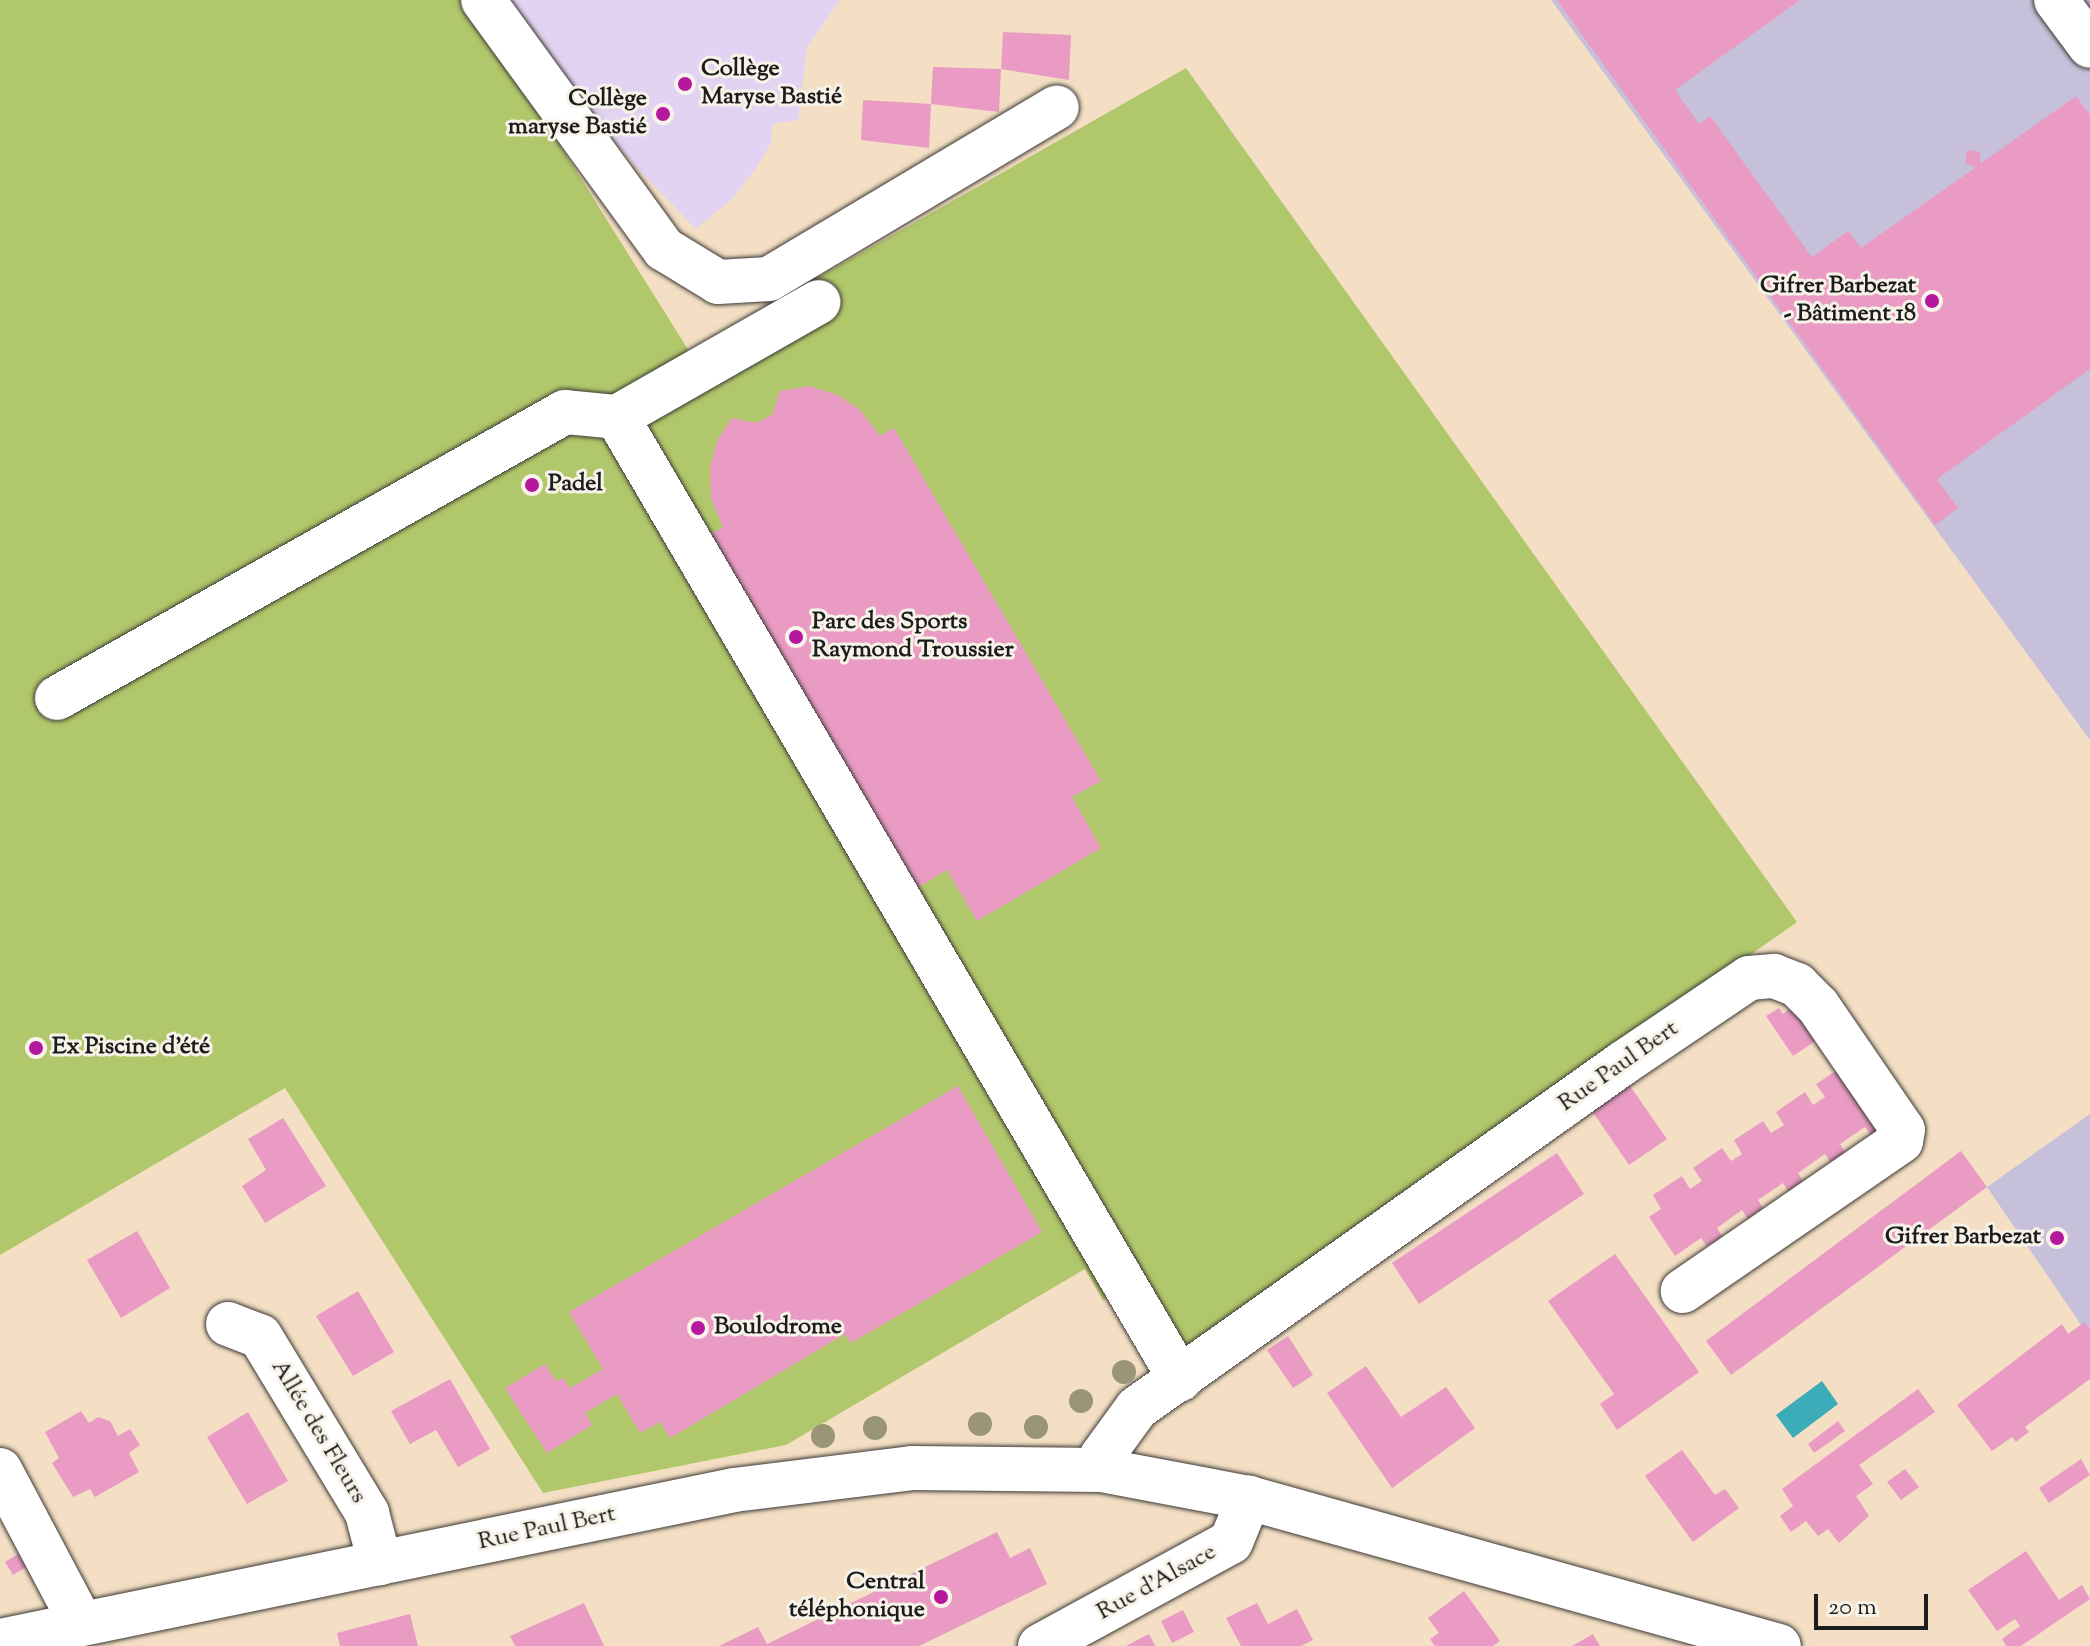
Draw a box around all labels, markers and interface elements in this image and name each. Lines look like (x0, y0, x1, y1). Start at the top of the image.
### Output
place label: Collège Maryse Bastié (701, 56, 842, 112)
marker: Collège Maryse Bastié (676, 75, 694, 93)
place label: Collège maryse Bastié (508, 86, 647, 142)
marker: Collège maryse Bastié (654, 105, 672, 123)
place label: Gifrer Barbezat - Bâtiment 18 (1760, 273, 1916, 329)
marker: Gifrer Barbezat - Bâtiment 18 (1923, 292, 1941, 310)
place label: Padel (548, 471, 603, 499)
marker: Padel (523, 476, 541, 494)
place label: Parc des Sports Raymond Troussier (812, 609, 1014, 665)
marker: Parc des Sports Raymond Troussier (787, 628, 805, 646)
street label: Rue Paul Bert (1554, 1015, 1684, 1119)
place label: Ex Piscine d'été (52, 1034, 210, 1062)
marker: Ex Piscine d'été (27, 1039, 45, 1057)
place label: Gifrer Barbezat (1885, 1224, 2041, 1252)
marker: Gifrer Barbezat (2048, 1229, 2066, 1247)
place label: Boulodrome (714, 1314, 842, 1342)
marker: Boulodrome (689, 1319, 707, 1337)
street label: Allée des Fleurs (264, 1355, 372, 1509)
street label: Rue Paul Bert (476, 1500, 618, 1558)
street label: Rue d'Alsace (1092, 1538, 1222, 1628)
place label: Central téléphonique (789, 1569, 925, 1625)
scale bar (1818, 1578, 1932, 1628)
marker: Central téléphonique (932, 1588, 950, 1606)
text: 20 m (1828, 1591, 1877, 1625)

